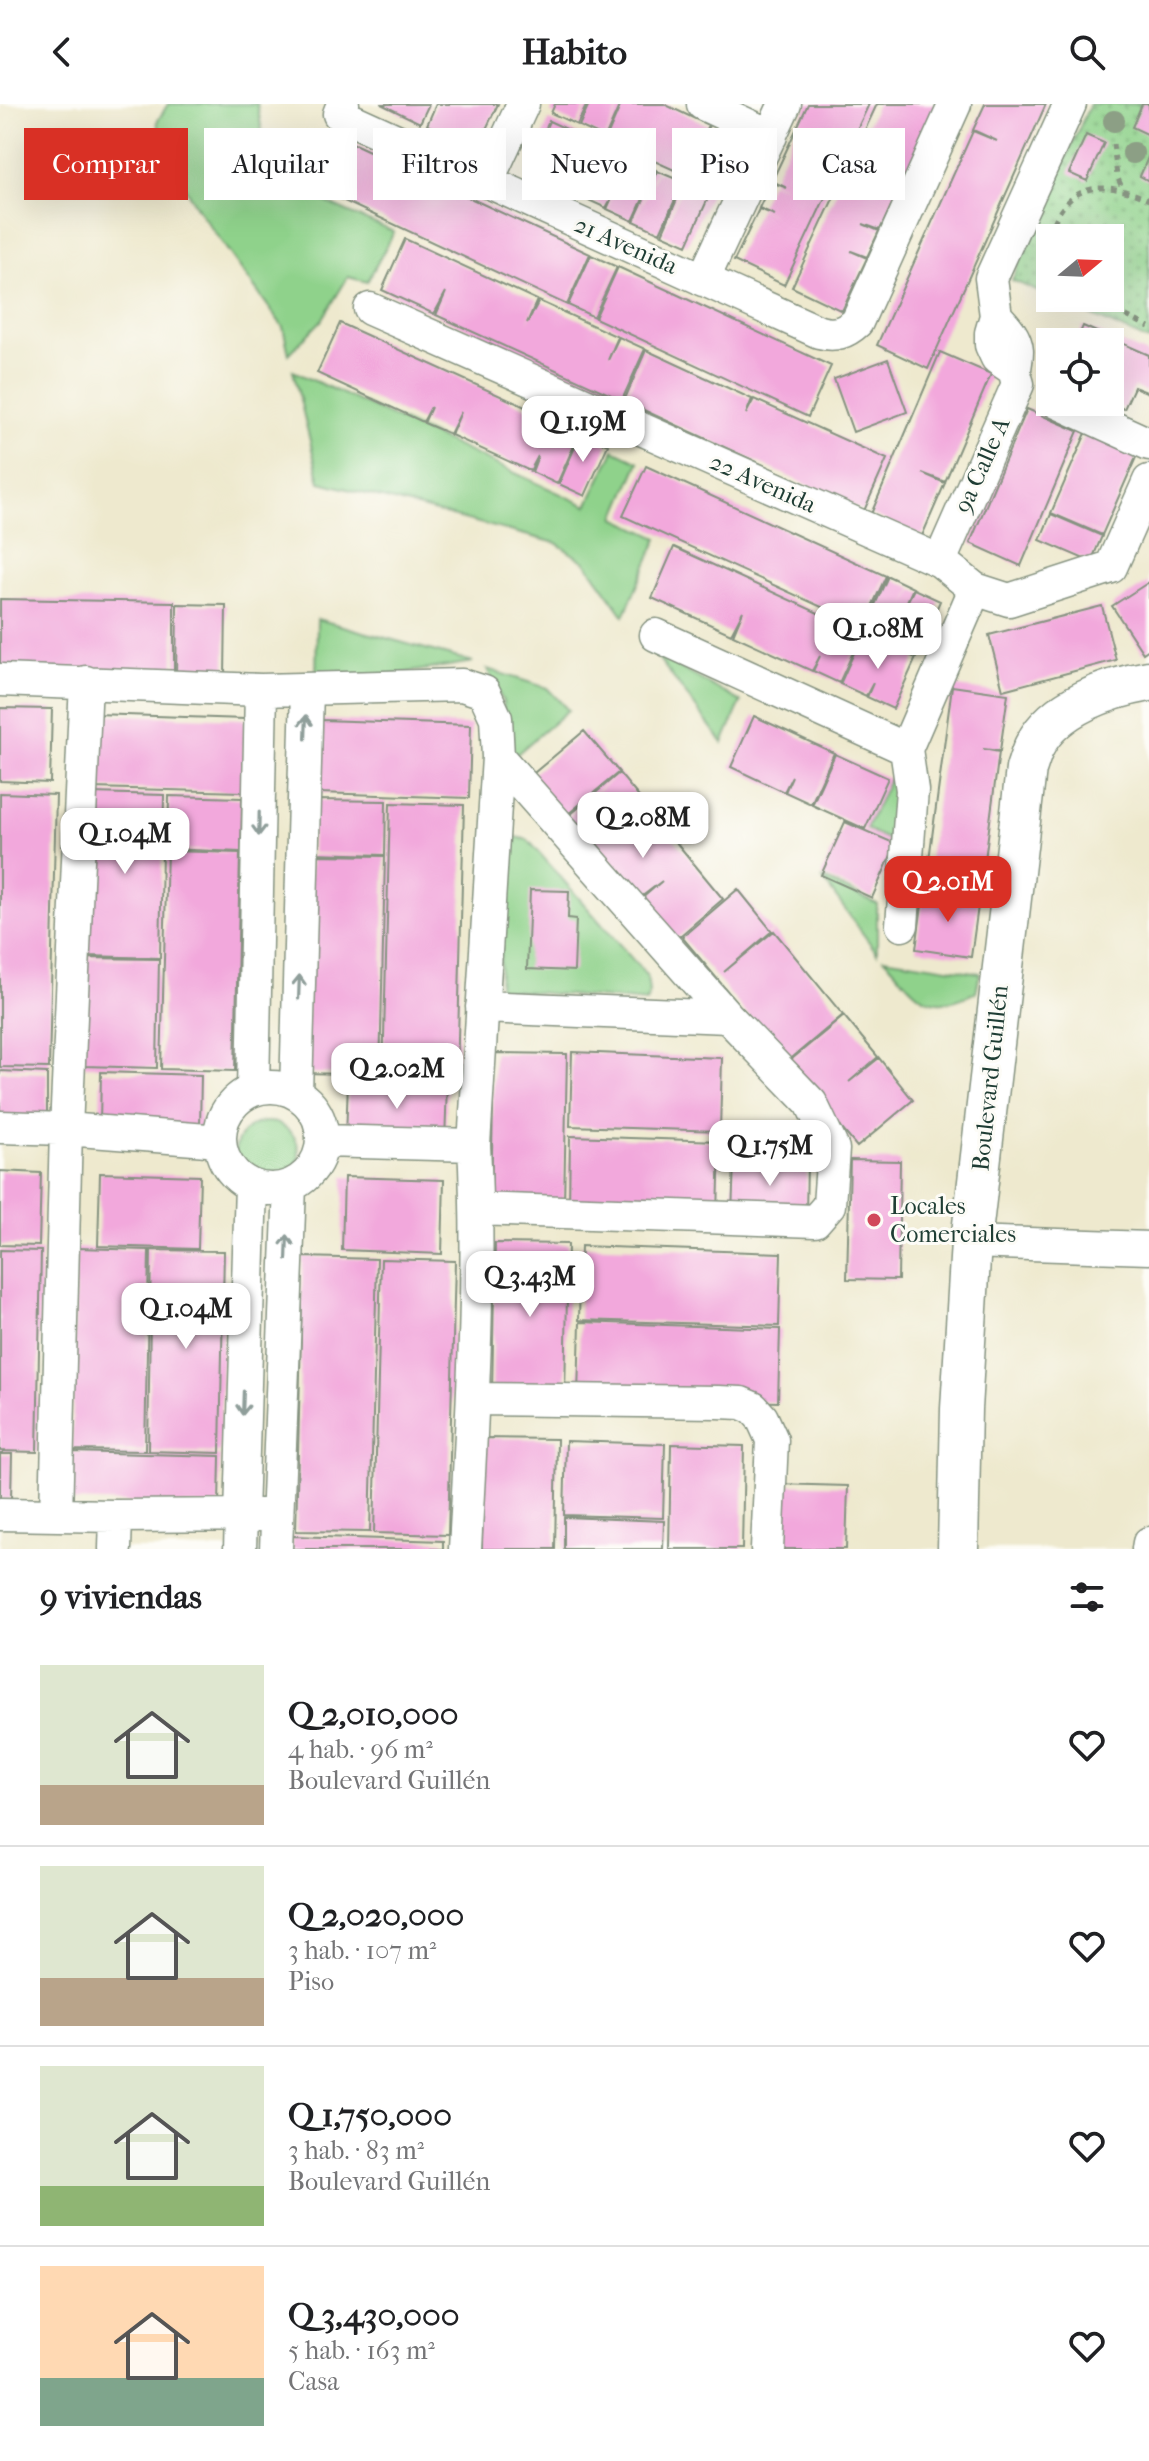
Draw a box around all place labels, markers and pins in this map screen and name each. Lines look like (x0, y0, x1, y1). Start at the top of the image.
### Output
pin: Q 1.19M (509, 396, 657, 464)
pin: Q 1.08M (804, 603, 952, 671)
pin: Q 2.08M (569, 792, 717, 860)
pin: Q 1.04M (51, 808, 199, 876)
pin: Q 2.01M (874, 856, 1022, 924)
pin: Q 2.02M (323, 1043, 471, 1111)
pin: Q 1.75M (696, 1120, 844, 1188)
place label: Locales Comerciales (890, 1192, 1016, 1248)
marker: Locales Comerciales (865, 1211, 883, 1229)
pin: Q 3.43M (456, 1251, 604, 1319)
pin: Q 1.04M (112, 1283, 260, 1351)

